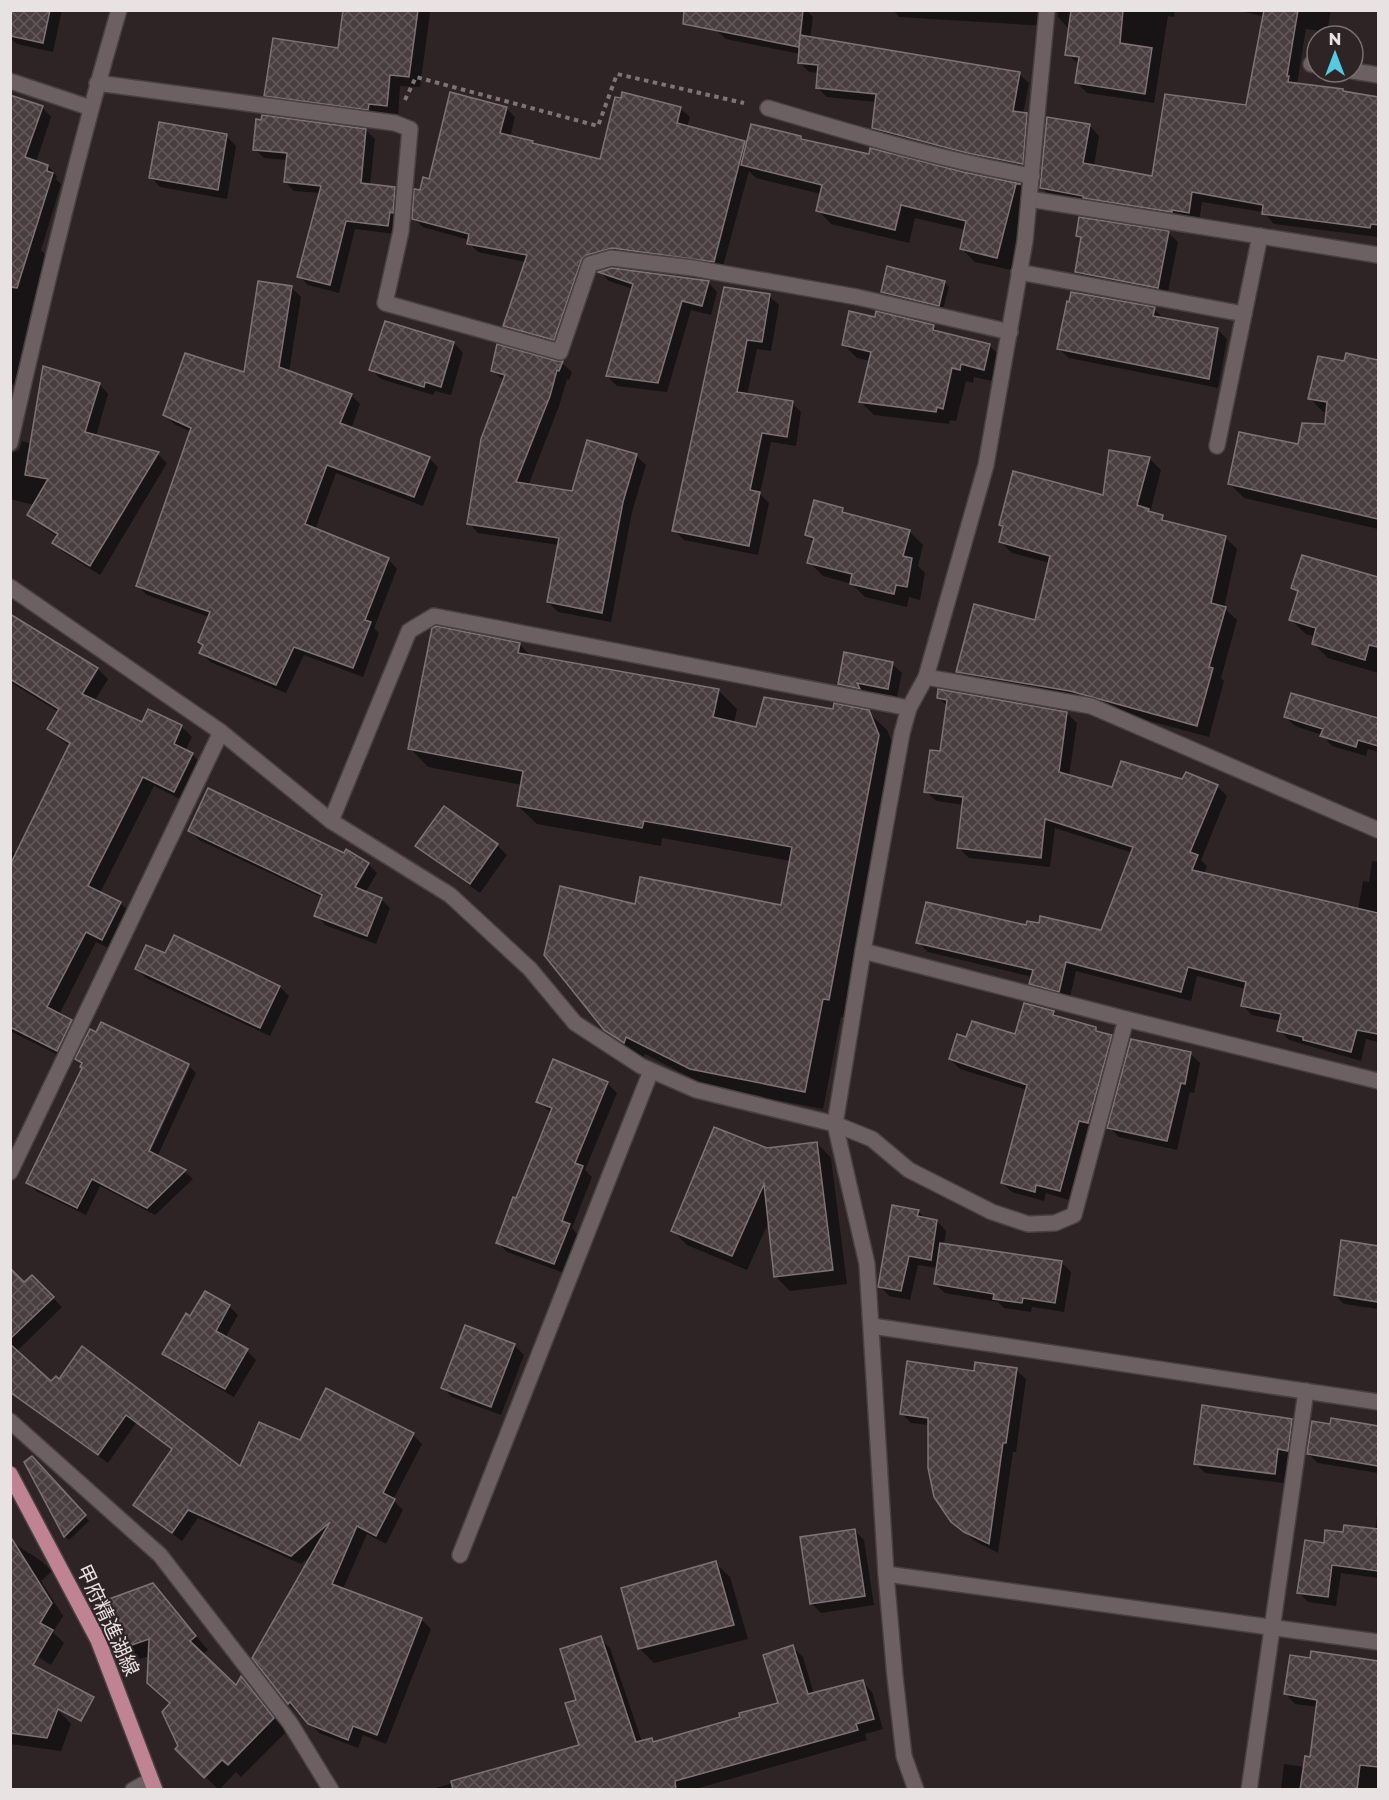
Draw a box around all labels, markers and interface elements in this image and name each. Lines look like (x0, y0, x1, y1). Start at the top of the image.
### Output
north arrow (1305, 24, 1365, 84)
text: N (1329, 30, 1341, 49)
street label: 甲府精進湖線 (72, 1561, 144, 1679)

